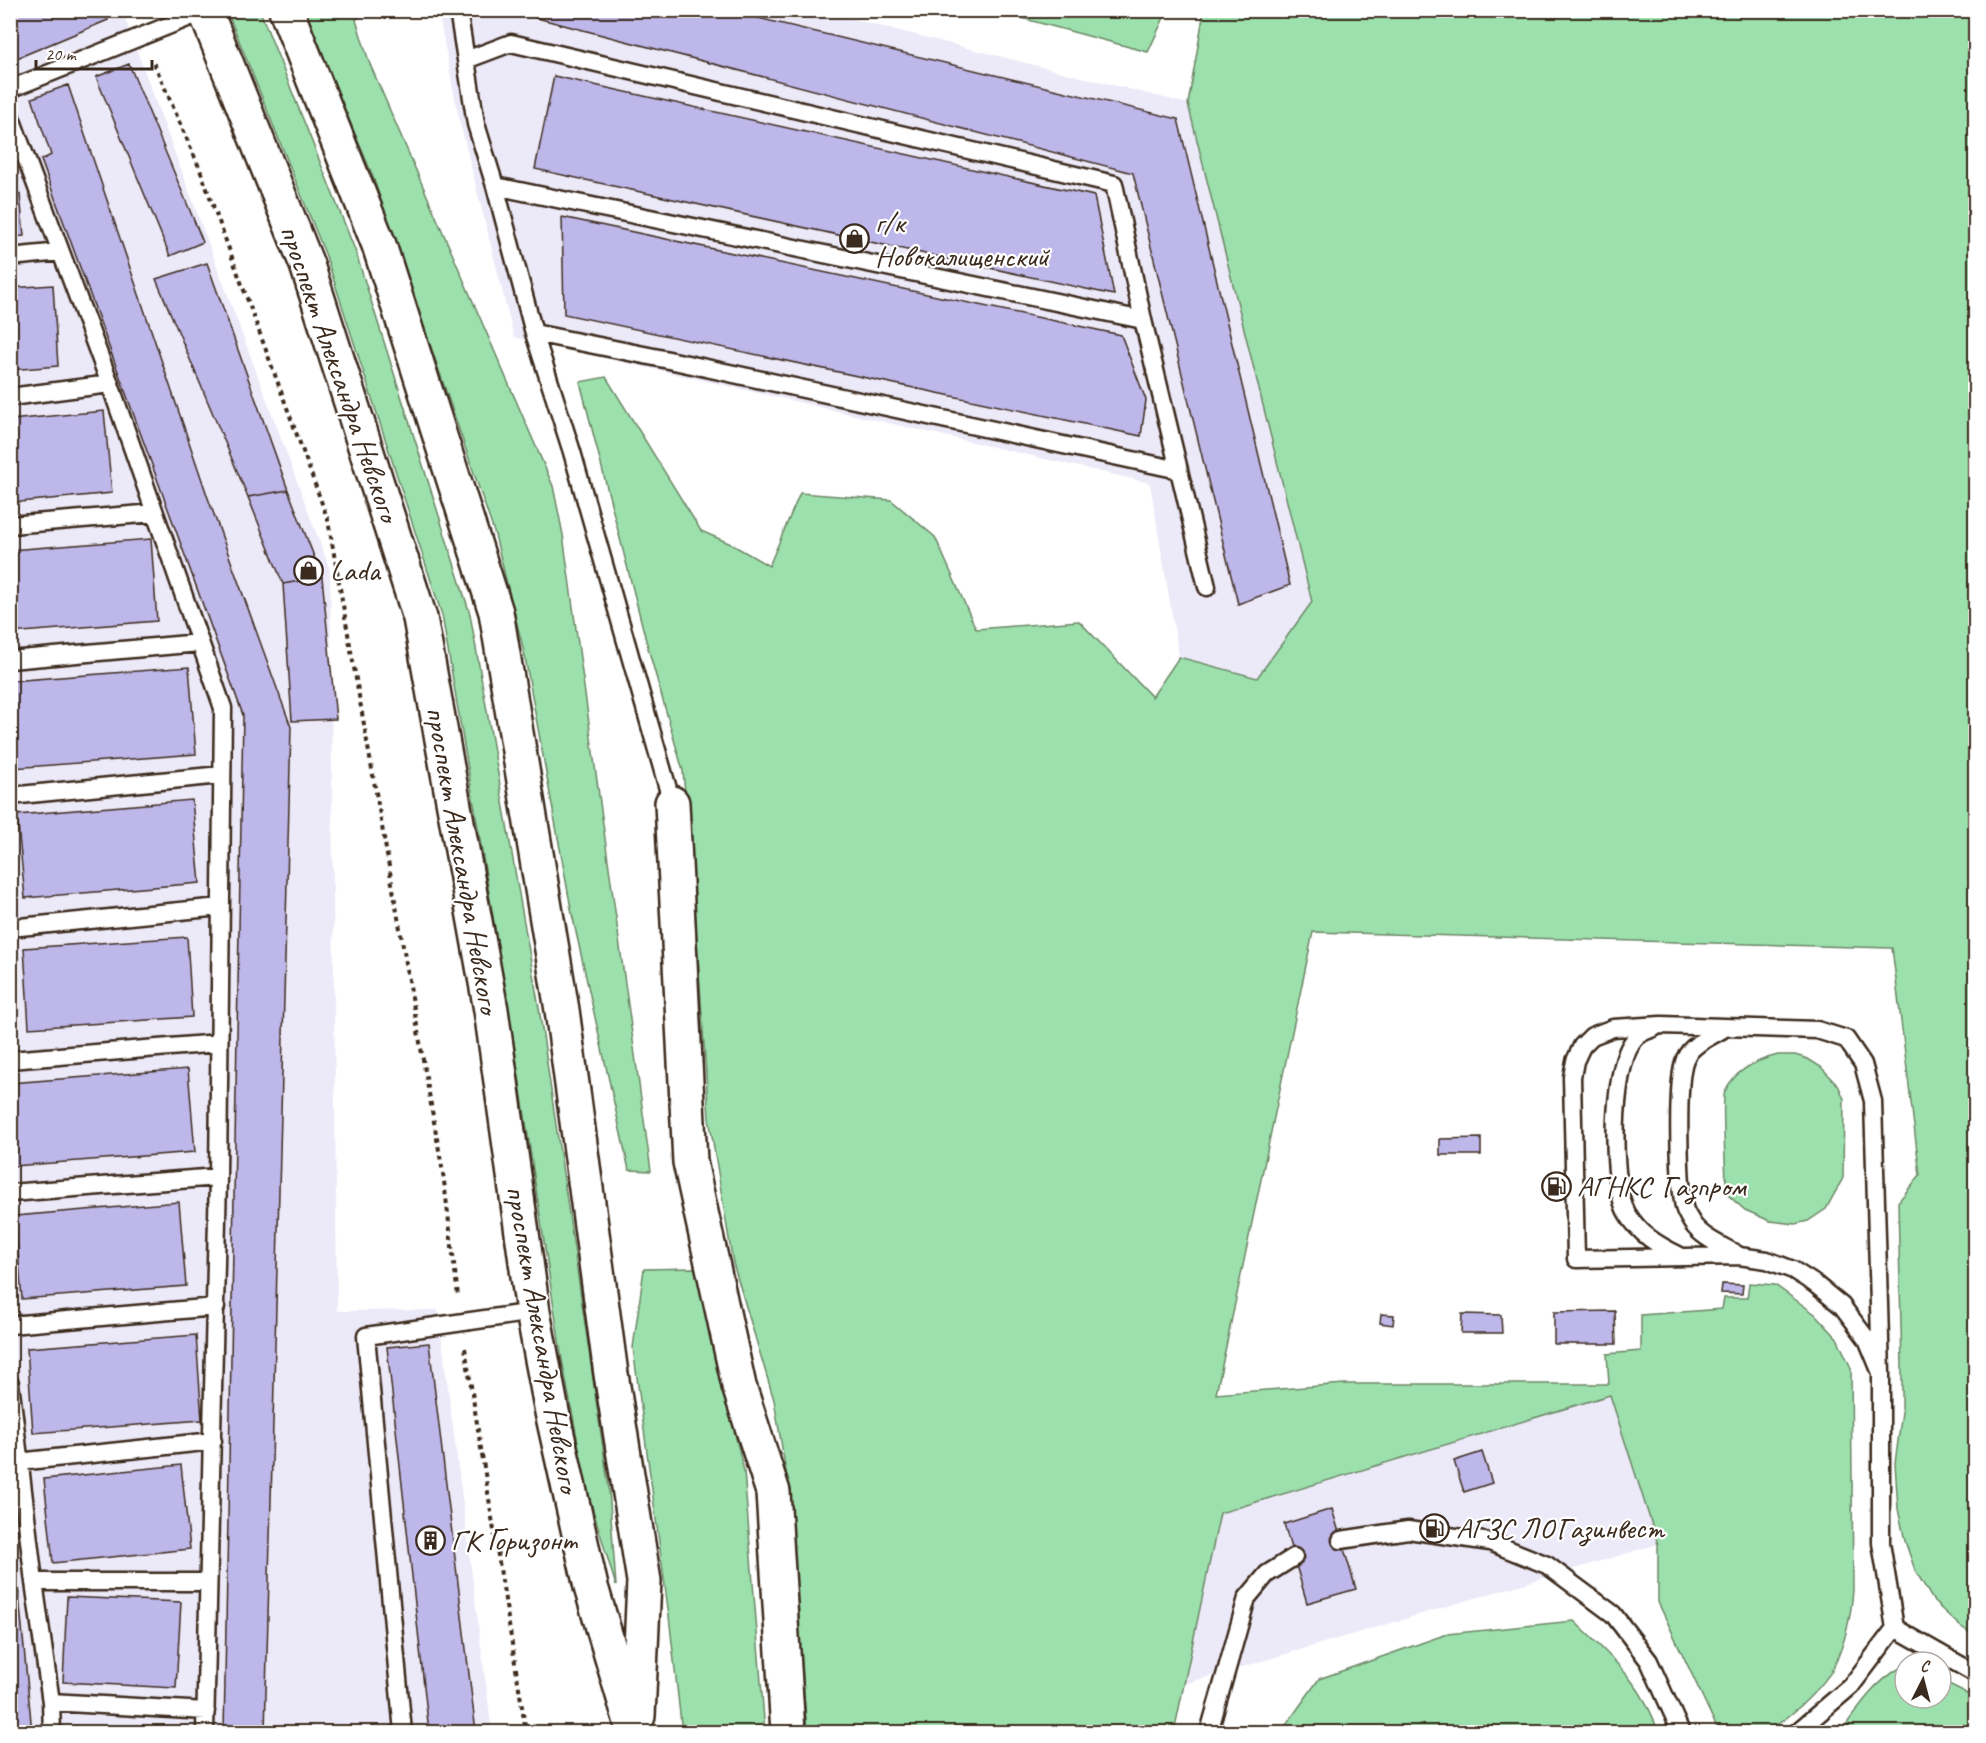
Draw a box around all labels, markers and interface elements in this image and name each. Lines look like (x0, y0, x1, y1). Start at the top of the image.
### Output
scale bar (36, 33, 152, 71)
text: 20 m (45, 43, 78, 65)
place label: г/к Новокалищенский (875, 203, 1050, 275)
street label: проспект Александра Невского (271, 220, 410, 530)
shop icon: г/к Новокалищенский (838, 223, 870, 255)
place label: Lada (330, 551, 382, 589)
shop icon: Lada (293, 554, 325, 586)
street label: проспект Александра Невского (417, 703, 509, 1020)
place label: АГНКС Газпром (1577, 1167, 1747, 1205)
fuel station icon: АГНКС Газпром (1540, 1170, 1572, 1202)
street label: проспект Александра Невского (497, 1182, 589, 1499)
place label: АГЗС ЛОГазинвест (1456, 1509, 1665, 1547)
fuel station icon: АГЗС ЛОГазинвест (1419, 1512, 1451, 1544)
place label: ГК Горизонт (451, 1521, 579, 1559)
building icon: ГК Горизонт (414, 1524, 446, 1556)
north arrow (1893, 1650, 1953, 1710)
text: С (1920, 1656, 1932, 1677)

